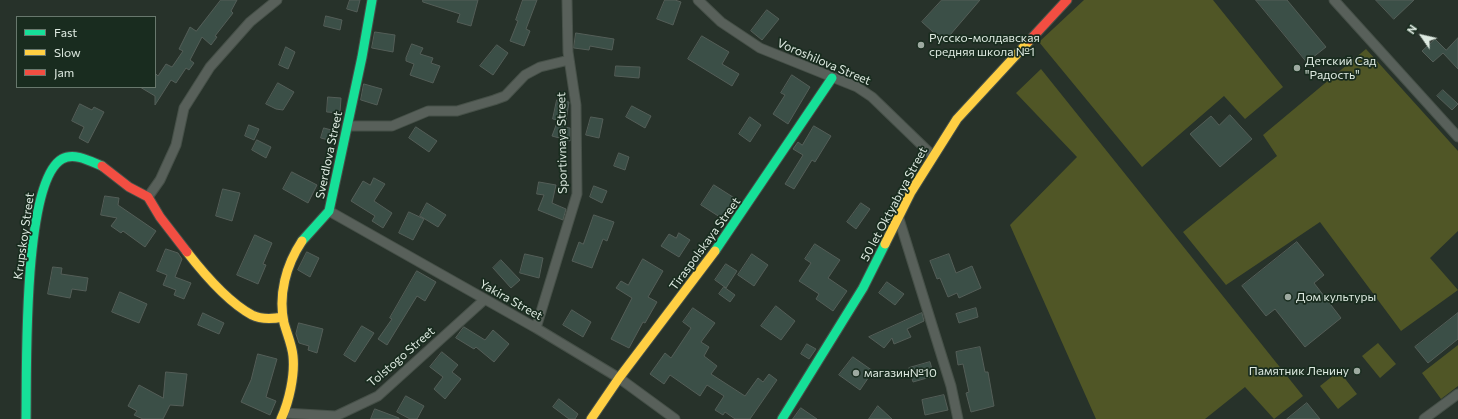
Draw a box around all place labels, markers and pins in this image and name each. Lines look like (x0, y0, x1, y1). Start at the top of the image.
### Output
place label: Русско-молдавская средняя школа №1 (929, 31, 1040, 59)
marker: Русско-молдавская средняя школа №1 (916, 40, 926, 50)
place label: Детский Сад "Радость" (1305, 54, 1376, 82)
marker: Детский Сад "Радость" (1292, 63, 1302, 73)
place label: Дом культуры (1296, 290, 1376, 304)
marker: Дом культуры (1283, 292, 1293, 302)
place label: Памятник Ленину (1249, 364, 1349, 378)
place label: магазин№10 (864, 366, 937, 380)
marker: Памятник Ленину (1352, 366, 1362, 376)
marker: магазин№10 (851, 368, 861, 378)

